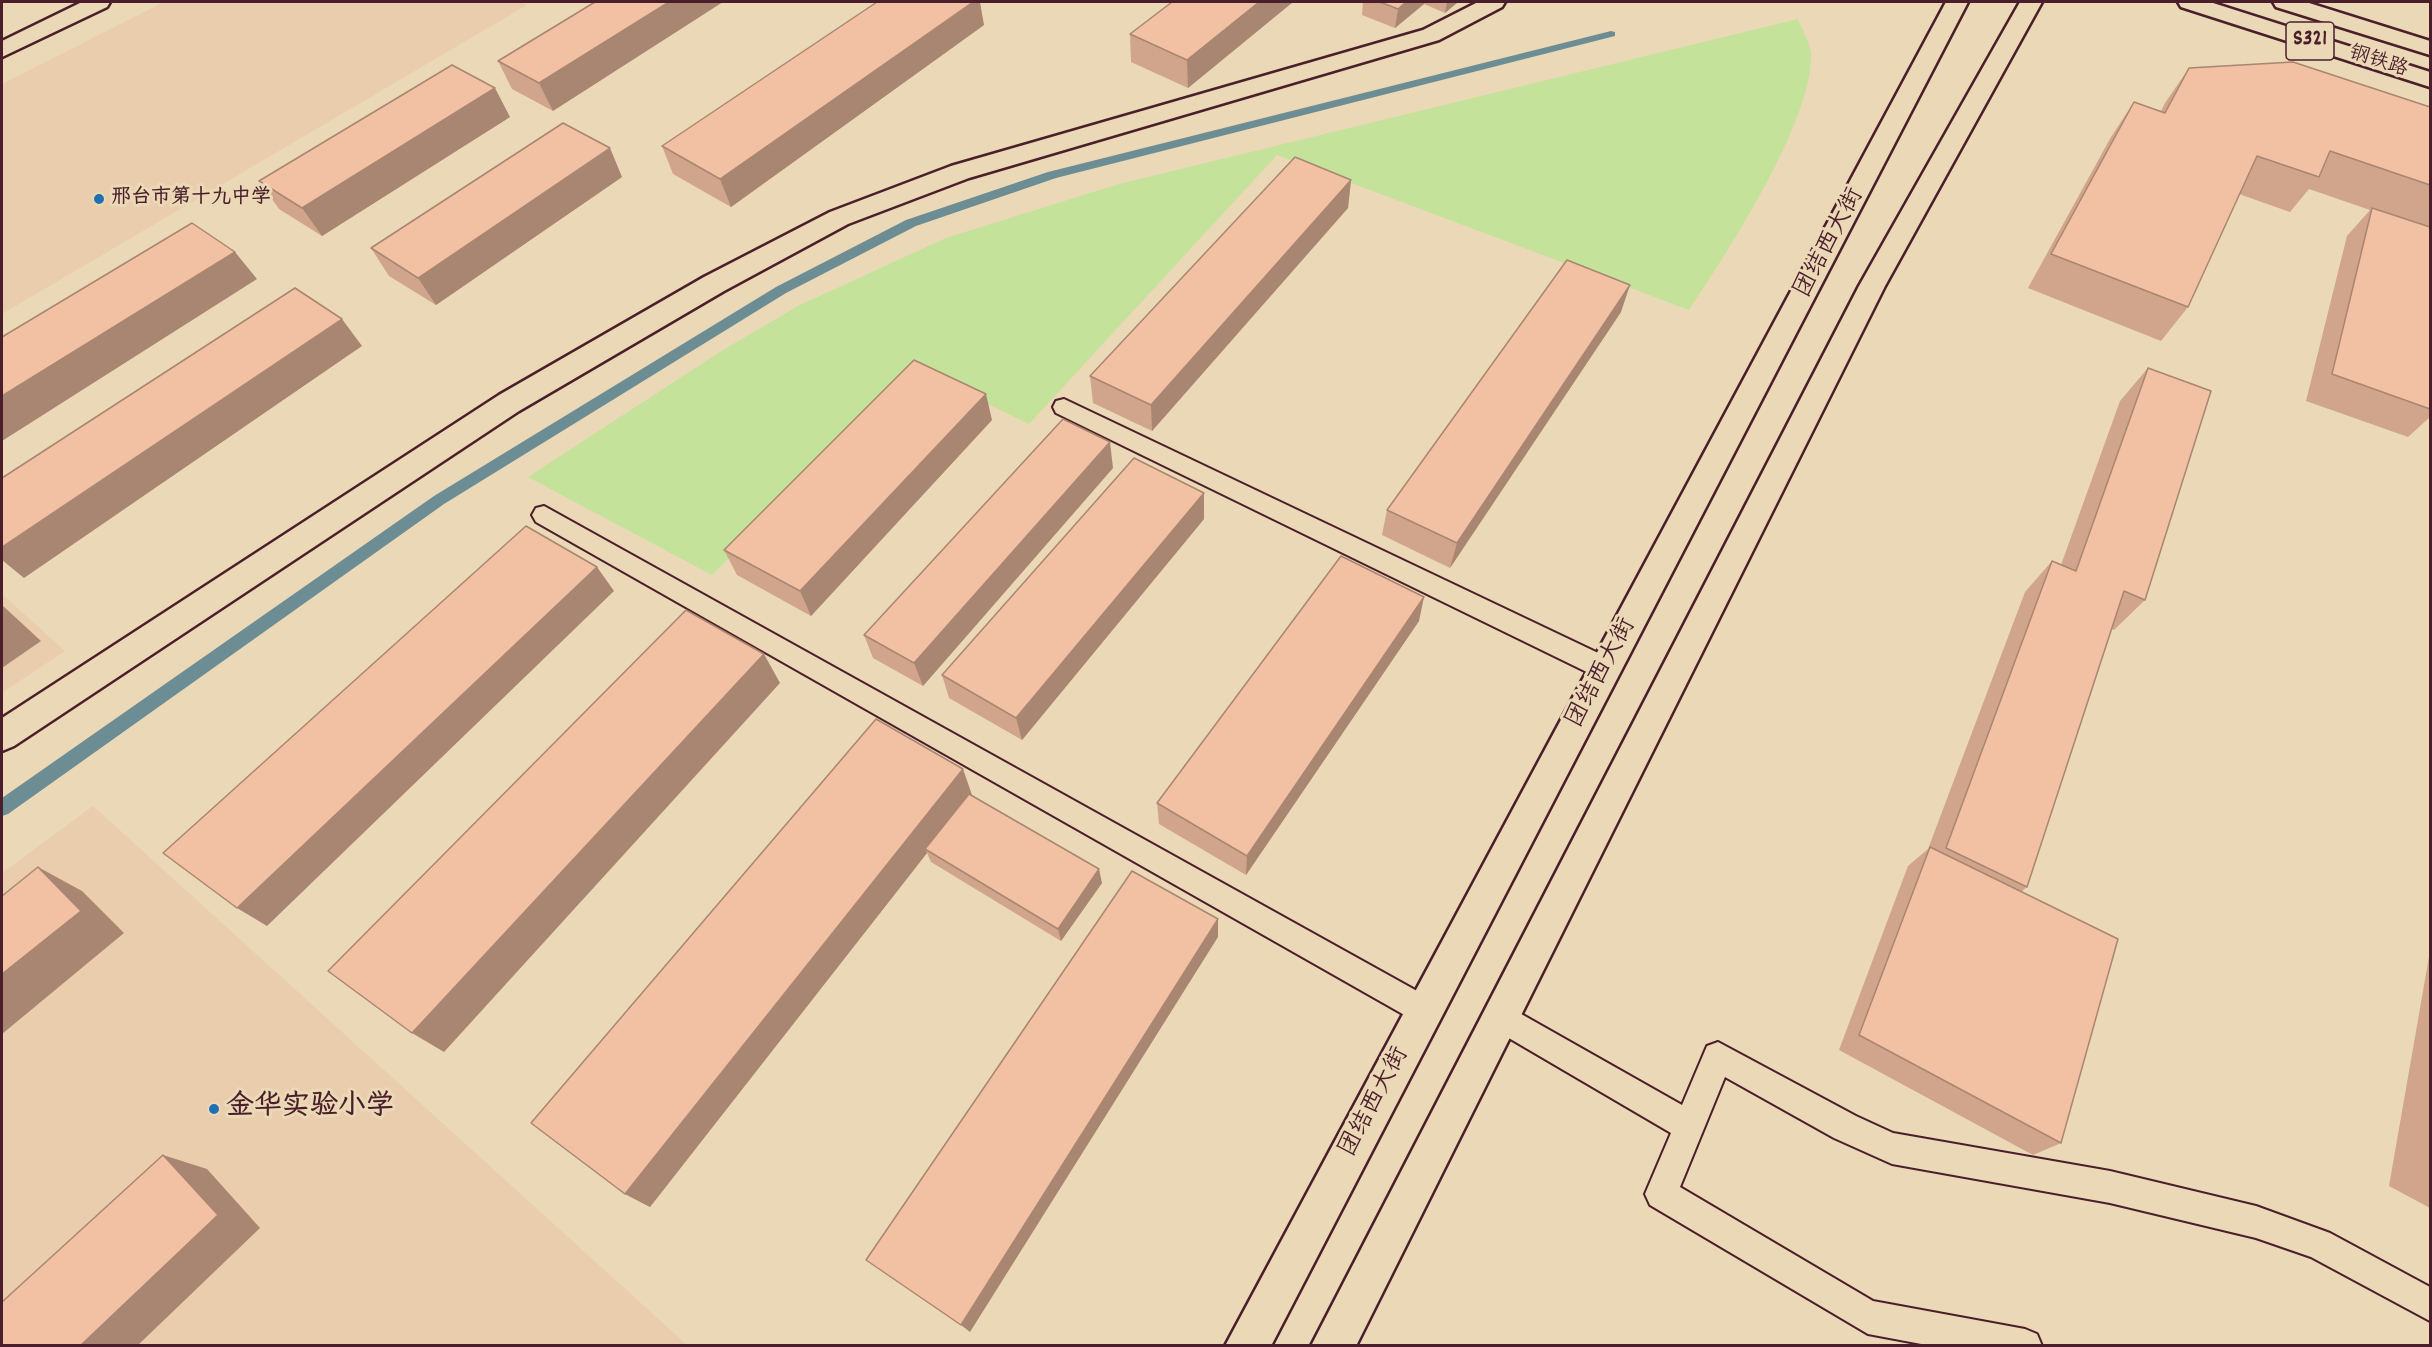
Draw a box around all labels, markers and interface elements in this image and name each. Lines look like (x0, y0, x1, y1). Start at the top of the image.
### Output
road number: S321 (2286, 22, 2334, 60)
street label: 钢铁路 (2346, 42, 2410, 84)
street label: 团结西大街 (1790, 184, 1872, 304)
place label: 邢台市第十九中学 (111, 187, 271, 211)
marker: 邢台市第十九中学 (92, 192, 106, 206)
street label: 团结西大街 (1562, 614, 1644, 734)
street label: 团结西大街 (1335, 1043, 1417, 1163)
place label: 金华实验小学 (226, 1092, 394, 1126)
marker: 金华实验小学 (207, 1102, 221, 1116)

